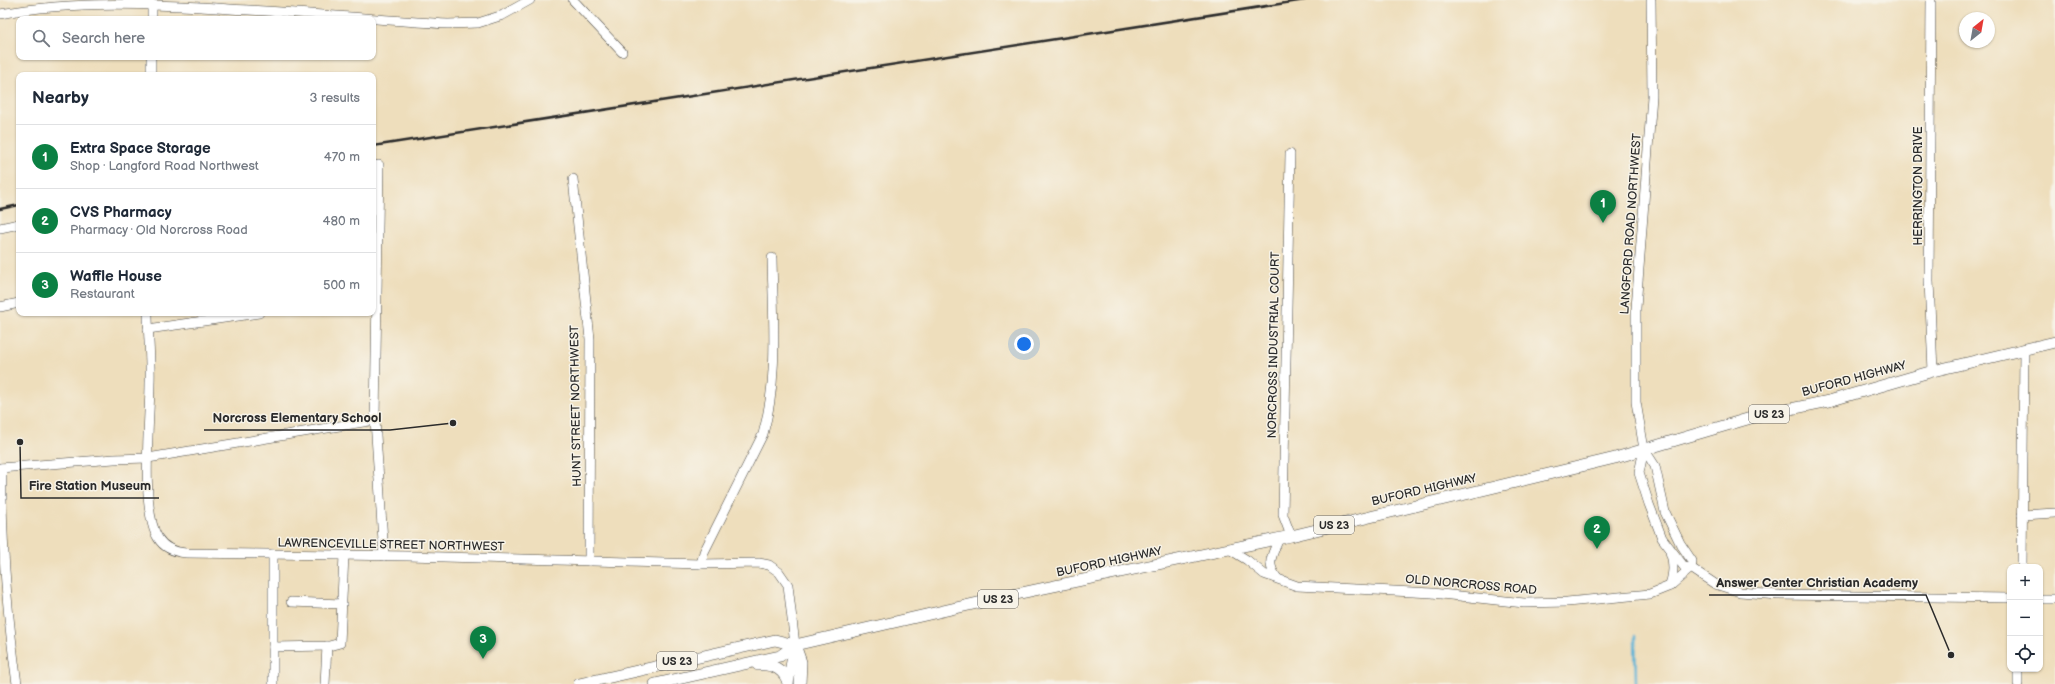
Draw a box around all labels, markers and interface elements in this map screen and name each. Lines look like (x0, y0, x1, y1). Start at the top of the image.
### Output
north arrow (1959, 12, 1995, 48)
search box (16, 16, 376, 60)
icon: search (30, 27, 52, 49)
text: Search here (62, 29, 145, 48)
text: Nearby (32, 88, 89, 108)
text: 3 results (309, 90, 360, 106)
street label: HERRINGTON DRIVE (1911, 126, 1926, 246)
street label: LANGFORD ROAD NORTHWEST (1617, 132, 1645, 315)
text: Extra Space Storage (70, 139, 211, 158)
text: 1 (42, 149, 48, 165)
text: 470 m (324, 149, 360, 165)
text: Shop · Langford Road Northwest (70, 158, 259, 174)
pin: 1 (1590, 190, 1616, 223)
text: CVS Pharmacy (70, 203, 172, 222)
text: 2 (41, 213, 49, 229)
text: 480 m (323, 213, 360, 229)
text: Pharmacy · Old Norcross Road (70, 222, 248, 238)
street label: NORCROSS INDUSTRIAL COURT (1265, 251, 1283, 439)
text: Waffle House (70, 267, 162, 286)
text: 3 (41, 277, 49, 293)
text: 500 m (323, 277, 360, 293)
text: Restaurant (70, 286, 135, 302)
street label: HUNT STREET NORTHWEST (567, 324, 585, 487)
your location (1014, 334, 1034, 354)
street label: BUFORD HIGHWAY (1800, 358, 1909, 400)
callout: Norcross Elementary School (204, 405, 390, 430)
road number: US 23 (1749, 405, 1789, 423)
text: Norcross Elementary School (212, 410, 382, 426)
street label: BUFORD HIGHWAY (1370, 470, 1479, 509)
callout: Fire Station Museum (21, 473, 159, 498)
text: Fire Station Museum (29, 478, 151, 494)
road number: US 23 (1314, 516, 1354, 534)
pin: 2 (1584, 516, 1610, 549)
street label: LAWRENCEVILLE STREET NORTHWEST (277, 536, 505, 554)
street label: BUFORD HIGHWAY (1055, 543, 1164, 581)
map controls (2007, 564, 2043, 672)
button: + (2007, 564, 2043, 600)
callout: Answer Center Christian Academy (1709, 570, 1926, 595)
street label: OLD NORCROSS ROAD (1405, 572, 1538, 598)
text: Answer Center Christian Academy (1715, 575, 1918, 591)
road number: US 23 (978, 590, 1018, 608)
button: − (2007, 600, 2043, 636)
pin: 3 (470, 626, 496, 659)
button: locate (2007, 636, 2043, 672)
road number: US 23 (657, 652, 697, 670)

